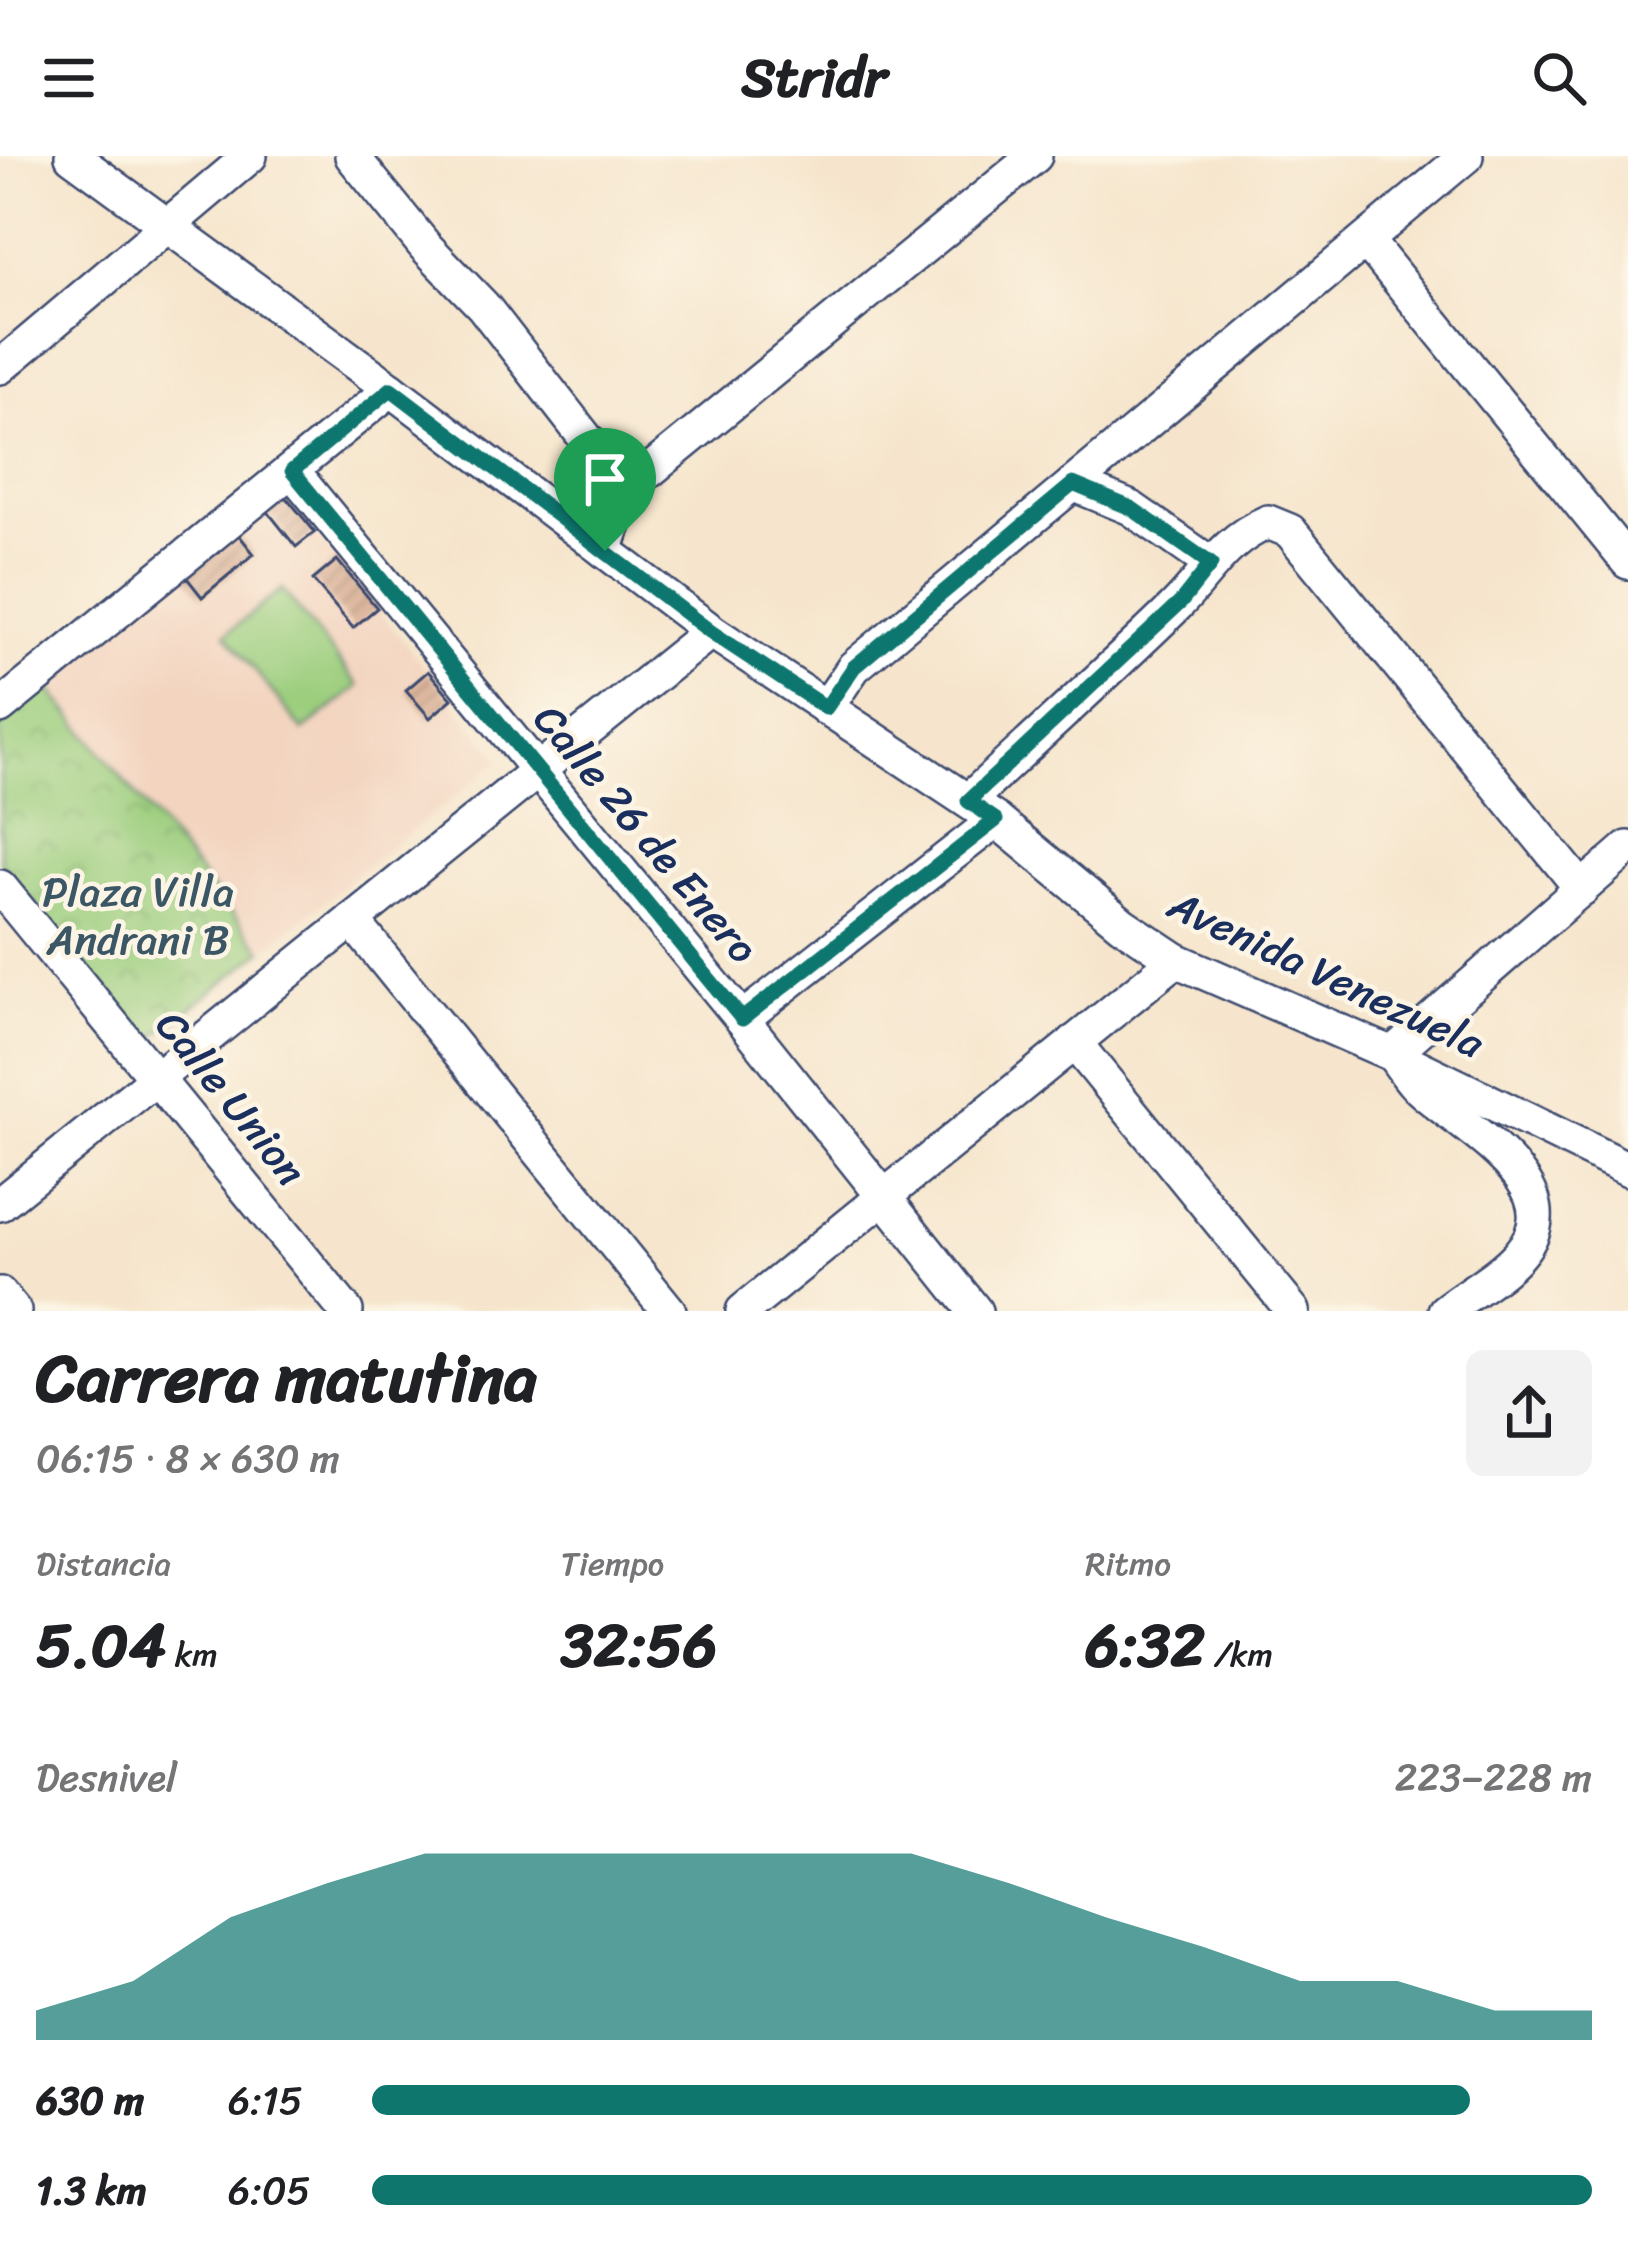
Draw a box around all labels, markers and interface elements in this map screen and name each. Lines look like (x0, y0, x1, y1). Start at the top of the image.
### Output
text: Stridr (741, 30, 887, 126)
icon: menu (36, 45, 102, 111)
icon: search (1526, 45, 1592, 111)
pin (554, 428, 656, 551)
icon: arrive (572, 446, 638, 512)
street label: Calle 26 de Enero (514, 687, 778, 981)
park label: Plaza Villa Andrani B (42, 855, 234, 977)
street label: Avenida Venezuela (1155, 868, 1497, 1080)
street label: Calle Union (136, 993, 326, 1203)
text: Carrera matutina (36, 1320, 537, 1437)
button: share (1466, 1350, 1592, 1476)
text: 06:15 · 8 × 630 m (36, 1424, 340, 1493)
text: Distancia (36, 1535, 171, 1593)
text: Tiempo (561, 1535, 664, 1593)
text: Ritmo (1085, 1535, 1171, 1593)
text: 5.04 (36, 1593, 166, 1699)
text: 32:56 (561, 1593, 717, 1699)
text: 6:32 (1085, 1593, 1205, 1699)
text: km (166, 1626, 218, 1684)
text: /km (1205, 1626, 1273, 1684)
text: Desnivel (36, 1743, 177, 1812)
text: 223–228 m (1395, 1743, 1592, 1812)
text: 630 m (36, 2066, 144, 2135)
text: 6:15 (228, 2066, 303, 2135)
text: 1.3 km (36, 2156, 147, 2225)
text: 6:05 (228, 2156, 310, 2225)

